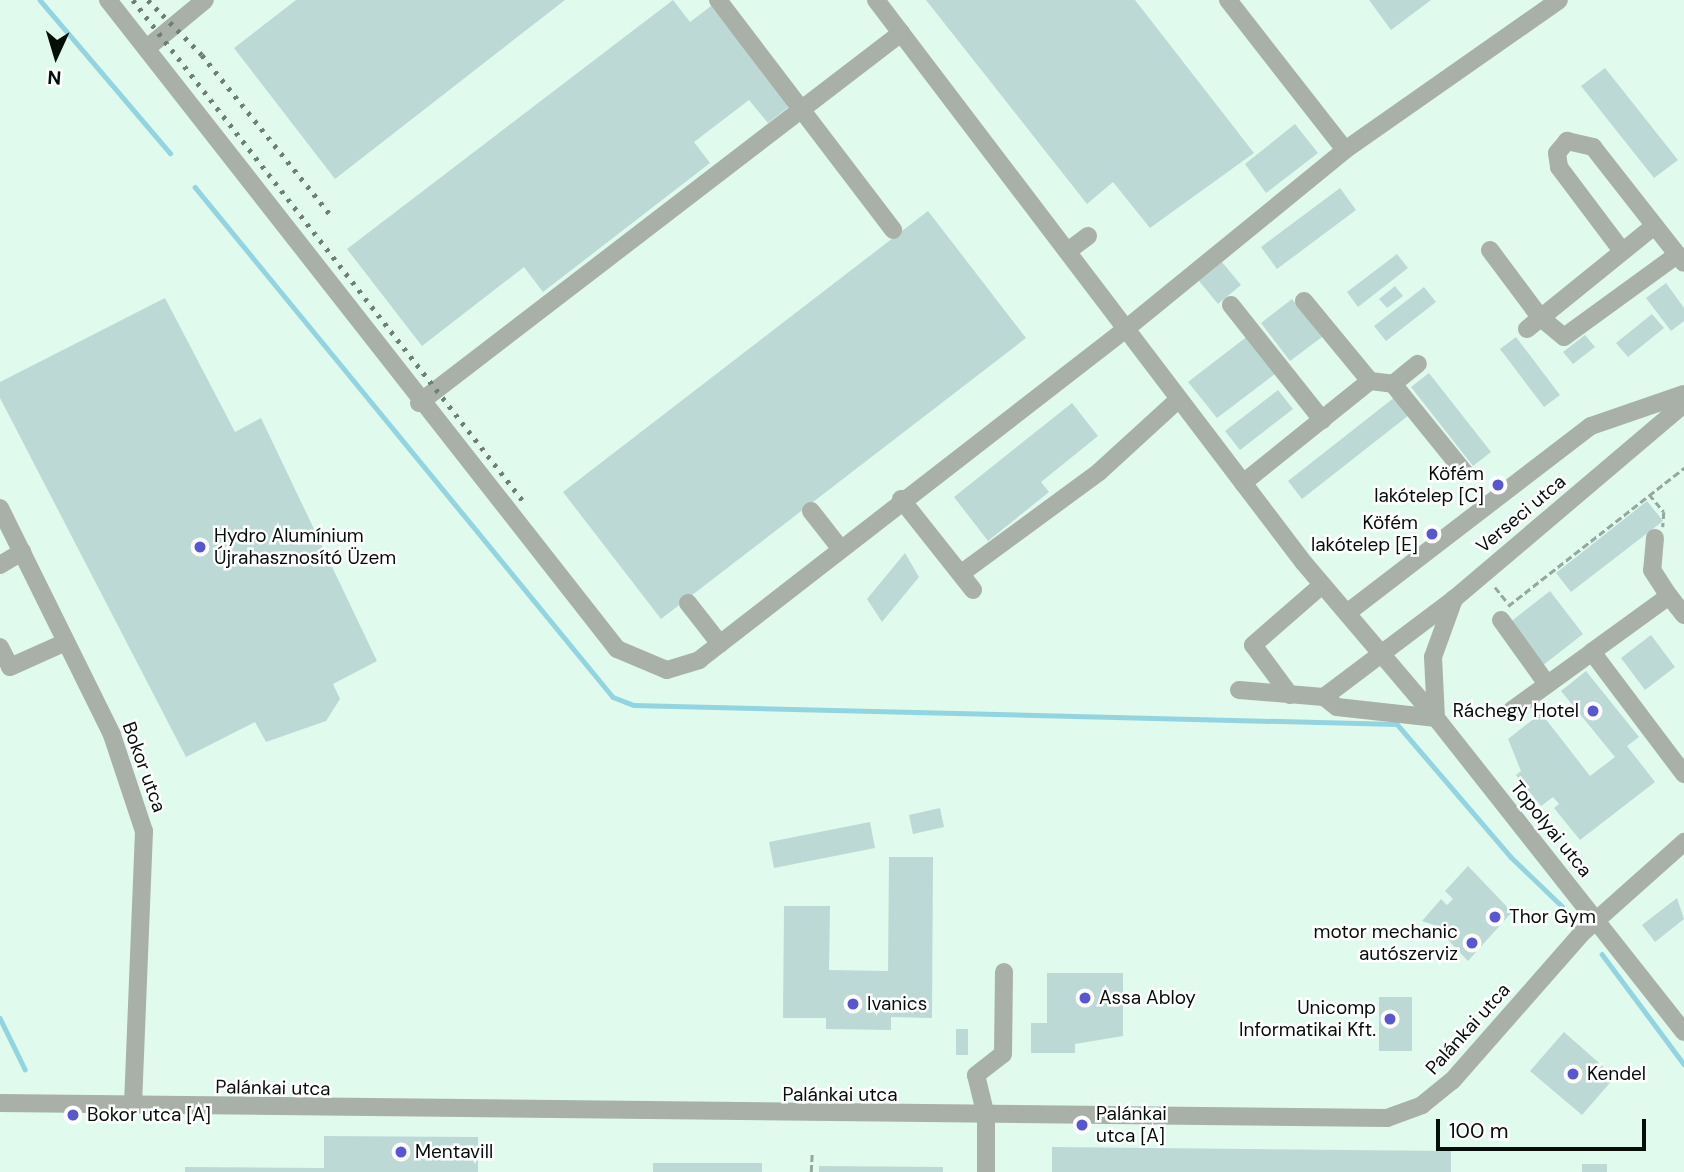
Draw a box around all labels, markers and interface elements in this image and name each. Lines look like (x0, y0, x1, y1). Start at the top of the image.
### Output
north arrow (21, 21, 91, 91)
text: N (47, 64, 62, 90)
place label: Köfém lakótelep [C] (1374, 463, 1484, 507)
street label: Verseci utca (1472, 470, 1570, 558)
marker: Köfém lakótelep [C] (1490, 477, 1506, 493)
place label: Köfém lakótelep [E] (1311, 512, 1418, 556)
place label: Hydro Alumínium Újrahasznosító Üzem (214, 525, 396, 569)
marker: Köfém lakótelep [E] (1424, 526, 1440, 542)
marker: Hydro Alumínium Újrahasznosító Üzem (192, 539, 208, 555)
place label: Ráchegy Hotel (1453, 700, 1579, 722)
marker: Ráchegy Hotel (1585, 703, 1601, 719)
street label: Bokor utca (117, 719, 171, 815)
street label: Topolyai utca (1505, 776, 1597, 882)
place label: Thor Gym (1509, 906, 1596, 928)
marker: Thor Gym (1487, 909, 1503, 925)
place label: motor mechanic autószerviz (1313, 921, 1458, 965)
marker: motor mechanic autószerviz (1464, 935, 1480, 951)
street label: Palánkai utca (1421, 979, 1515, 1079)
place label: Assa Abloy (1099, 987, 1196, 1009)
marker: Assa Abloy (1077, 990, 1093, 1006)
place label: Ivanics (867, 993, 927, 1015)
marker: Ivanics (845, 996, 861, 1012)
place label: Unicomp Informatikai Kft. (1239, 997, 1376, 1041)
marker: Unicomp Informatikai Kft. (1382, 1011, 1398, 1027)
place label: Kendel (1587, 1063, 1646, 1085)
marker: Kendel (1565, 1066, 1581, 1082)
street label: Palánkai utca (215, 1076, 331, 1100)
street label: Palánkai utca (782, 1084, 898, 1106)
place label: Palánkai utca [A] (1096, 1103, 1167, 1147)
place label: Bokor utca [A] (87, 1104, 211, 1126)
scale bar (1439, 1106, 1649, 1150)
marker: Bokor utca [A] (65, 1107, 81, 1123)
marker: Palánkai utca [A] (1074, 1117, 1090, 1133)
text: 100 m (1449, 1117, 1509, 1145)
place label: Mentavill (415, 1141, 493, 1163)
marker: Mentavill (393, 1144, 409, 1160)

